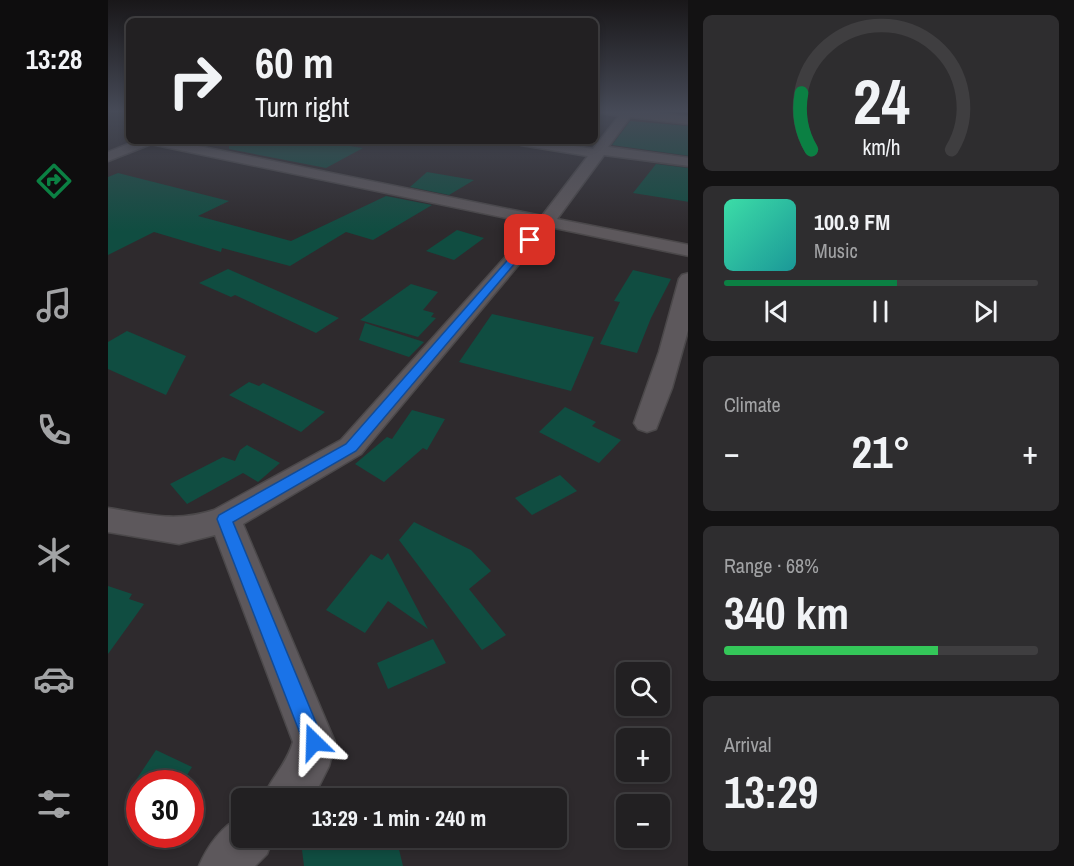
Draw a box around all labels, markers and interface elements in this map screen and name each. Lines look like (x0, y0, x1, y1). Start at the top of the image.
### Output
text: 60 m (255, 35, 334, 91)
text: 13:28 (26, 41, 82, 77)
icon: right (156, 42, 234, 120)
text: 24 (853, 59, 909, 143)
text: Turn right (255, 89, 349, 125)
text: km/h (862, 133, 900, 162)
icon: directions (33, 160, 75, 202)
text: 100.9 FM (814, 207, 890, 237)
pin (504, 214, 555, 265)
icon: arrive (513, 223, 546, 256)
text: Music (814, 237, 858, 264)
icon: music (33, 284, 75, 326)
icon: previous (760, 295, 793, 328)
icon: pause (864, 295, 897, 328)
icon: next (969, 295, 1002, 328)
text: Climate (724, 391, 781, 418)
icon: phone (33, 409, 75, 451)
text: 21° (851, 421, 911, 482)
text: − (724, 430, 740, 474)
text: + (1022, 430, 1038, 474)
icon: climate (33, 534, 75, 576)
text: Range · 68% (724, 552, 819, 579)
text: 340 km (724, 582, 849, 643)
icon: car (33, 658, 75, 700)
map controls (616, 662, 670, 848)
button: search (616, 662, 670, 716)
position arrow (282, 710, 346, 774)
button: + (616, 728, 670, 782)
text: Arrival (724, 731, 771, 758)
text: 13:29 (724, 761, 818, 822)
speed limit sign: 30 (126, 770, 204, 848)
icon: filters (33, 783, 75, 825)
button: − (616, 794, 670, 848)
text: 13:29 · 1 min · 240 m (312, 803, 486, 833)

